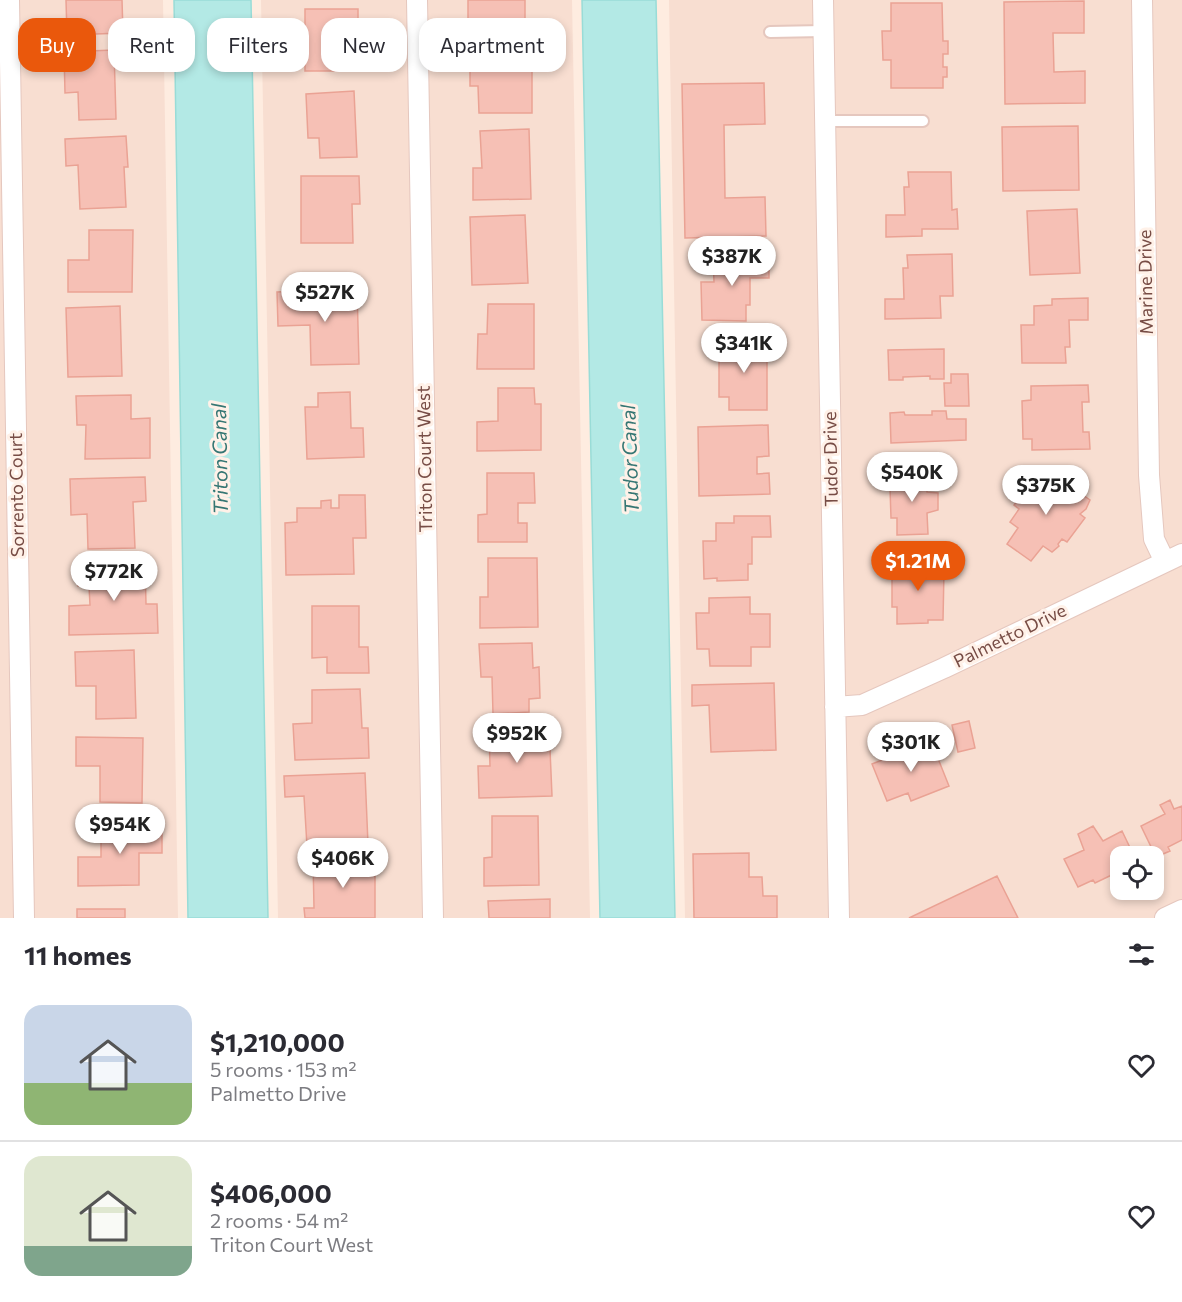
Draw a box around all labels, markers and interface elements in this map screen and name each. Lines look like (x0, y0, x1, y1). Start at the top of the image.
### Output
chip: Buy (18, 18, 96, 72)
chip: Rent (108, 18, 195, 72)
chip: Filters (207, 18, 309, 72)
chip: New (321, 18, 407, 72)
chip: Apartment (419, 18, 566, 72)
street label: Marine Drive (1133, 229, 1157, 335)
pin: $387K (690, 236, 774, 287)
text: $387K (702, 243, 762, 267)
pin: $527K (283, 272, 367, 323)
text: $527K (295, 279, 355, 303)
pin: $341K (702, 323, 786, 374)
text: $341K (715, 330, 773, 354)
street label: Triton Court West (412, 385, 436, 533)
water label: Triton Canal (206, 403, 232, 515)
water label: Tudor Canal (615, 403, 643, 514)
street label: Tudor Drive (818, 411, 842, 507)
street label: Sorrento Court (4, 433, 28, 557)
pin: $540K (870, 452, 954, 503)
text: $540K (881, 459, 943, 483)
pin: $375K (1004, 465, 1088, 516)
text: $375K (1016, 472, 1076, 496)
pin: $1.21M (869, 541, 967, 592)
text: $1.21M (885, 548, 951, 572)
pin: $772K (72, 551, 156, 602)
text: $772K (85, 558, 143, 582)
street label: Palmetto Drive (950, 598, 1070, 672)
pin: $952K (475, 713, 559, 764)
text: $952K (487, 720, 547, 744)
pin: $301K (869, 722, 953, 773)
text: $301K (881, 729, 941, 753)
pin: $954K (78, 804, 162, 855)
text: $954K (89, 811, 151, 835)
pin: $406K (301, 838, 385, 889)
text: $406K (311, 845, 375, 869)
map controls (1110, 846, 1164, 900)
button: locate (1110, 846, 1164, 900)
icon: filters (1125, 938, 1158, 971)
text: 11 homes (24, 939, 132, 970)
text: $1,210,000 (210, 1026, 345, 1057)
icon: home (72, 1029, 144, 1101)
icon: heart (1125, 1049, 1158, 1082)
text: 5 rooms · 153 m² (210, 1057, 357, 1081)
text: Palmetto Drive (210, 1081, 346, 1105)
text: $406,000 (210, 1177, 332, 1208)
icon: home (72, 1180, 144, 1252)
icon: heart (1125, 1200, 1158, 1233)
text: 2 rooms · 54 m² (210, 1208, 348, 1232)
text: Triton Court West (210, 1232, 373, 1256)

